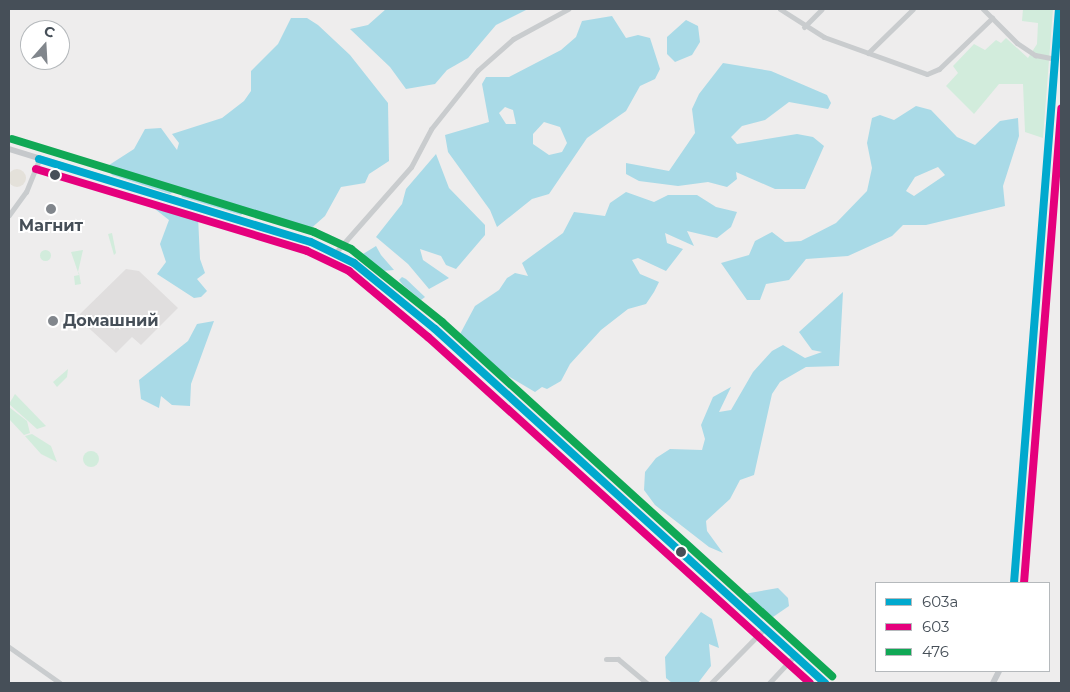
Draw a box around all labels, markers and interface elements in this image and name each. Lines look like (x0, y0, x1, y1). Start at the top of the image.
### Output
north arrow (20, 20, 70, 70)
text: С (42, 22, 57, 42)
unlabelled marker (50, 170, 60, 180)
marker: Магнит (45, 203, 57, 215)
place label: Магнит (19, 216, 83, 236)
place label: Домашний (63, 311, 159, 331)
marker: Домашний (47, 315, 59, 327)
unlabelled marker (676, 547, 686, 557)
legend (875, 582, 1050, 672)
text: 603а (922, 592, 958, 611)
text: 603 (922, 617, 949, 636)
text: 476 (922, 642, 949, 661)

